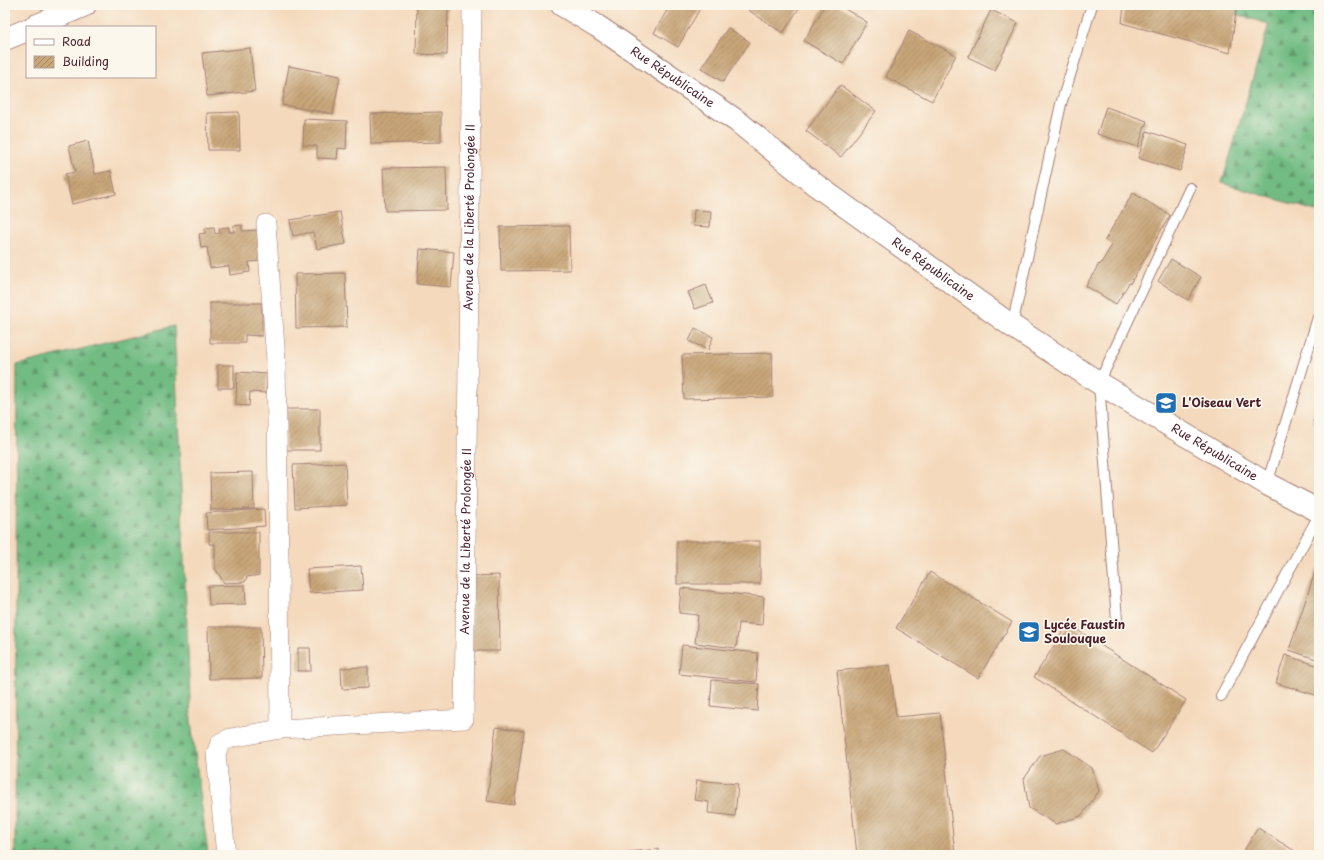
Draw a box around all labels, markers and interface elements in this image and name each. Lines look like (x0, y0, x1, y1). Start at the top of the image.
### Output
legend (26, 26, 156, 78)
text: Road (62, 32, 91, 50)
street label: Rue Républicaine (627, 41, 719, 112)
text: Building (62, 52, 109, 70)
street label: Avenue de la Liberté Prolongée II (459, 124, 479, 311)
street label: Rue Républicaine (889, 232, 979, 305)
school or university icon: L'Oiseau Vert (1153, 390, 1179, 416)
place label: L'Oiseau Vert (1182, 393, 1262, 411)
street label: Rue Républicaine (1168, 419, 1262, 485)
street label: Avenue de la Liberté Prolongée II (455, 448, 475, 635)
place label: Lycée Faustin Soulouque (1044, 615, 1125, 647)
school or university icon: Lycée Faustin Soulouque (1016, 619, 1042, 645)

